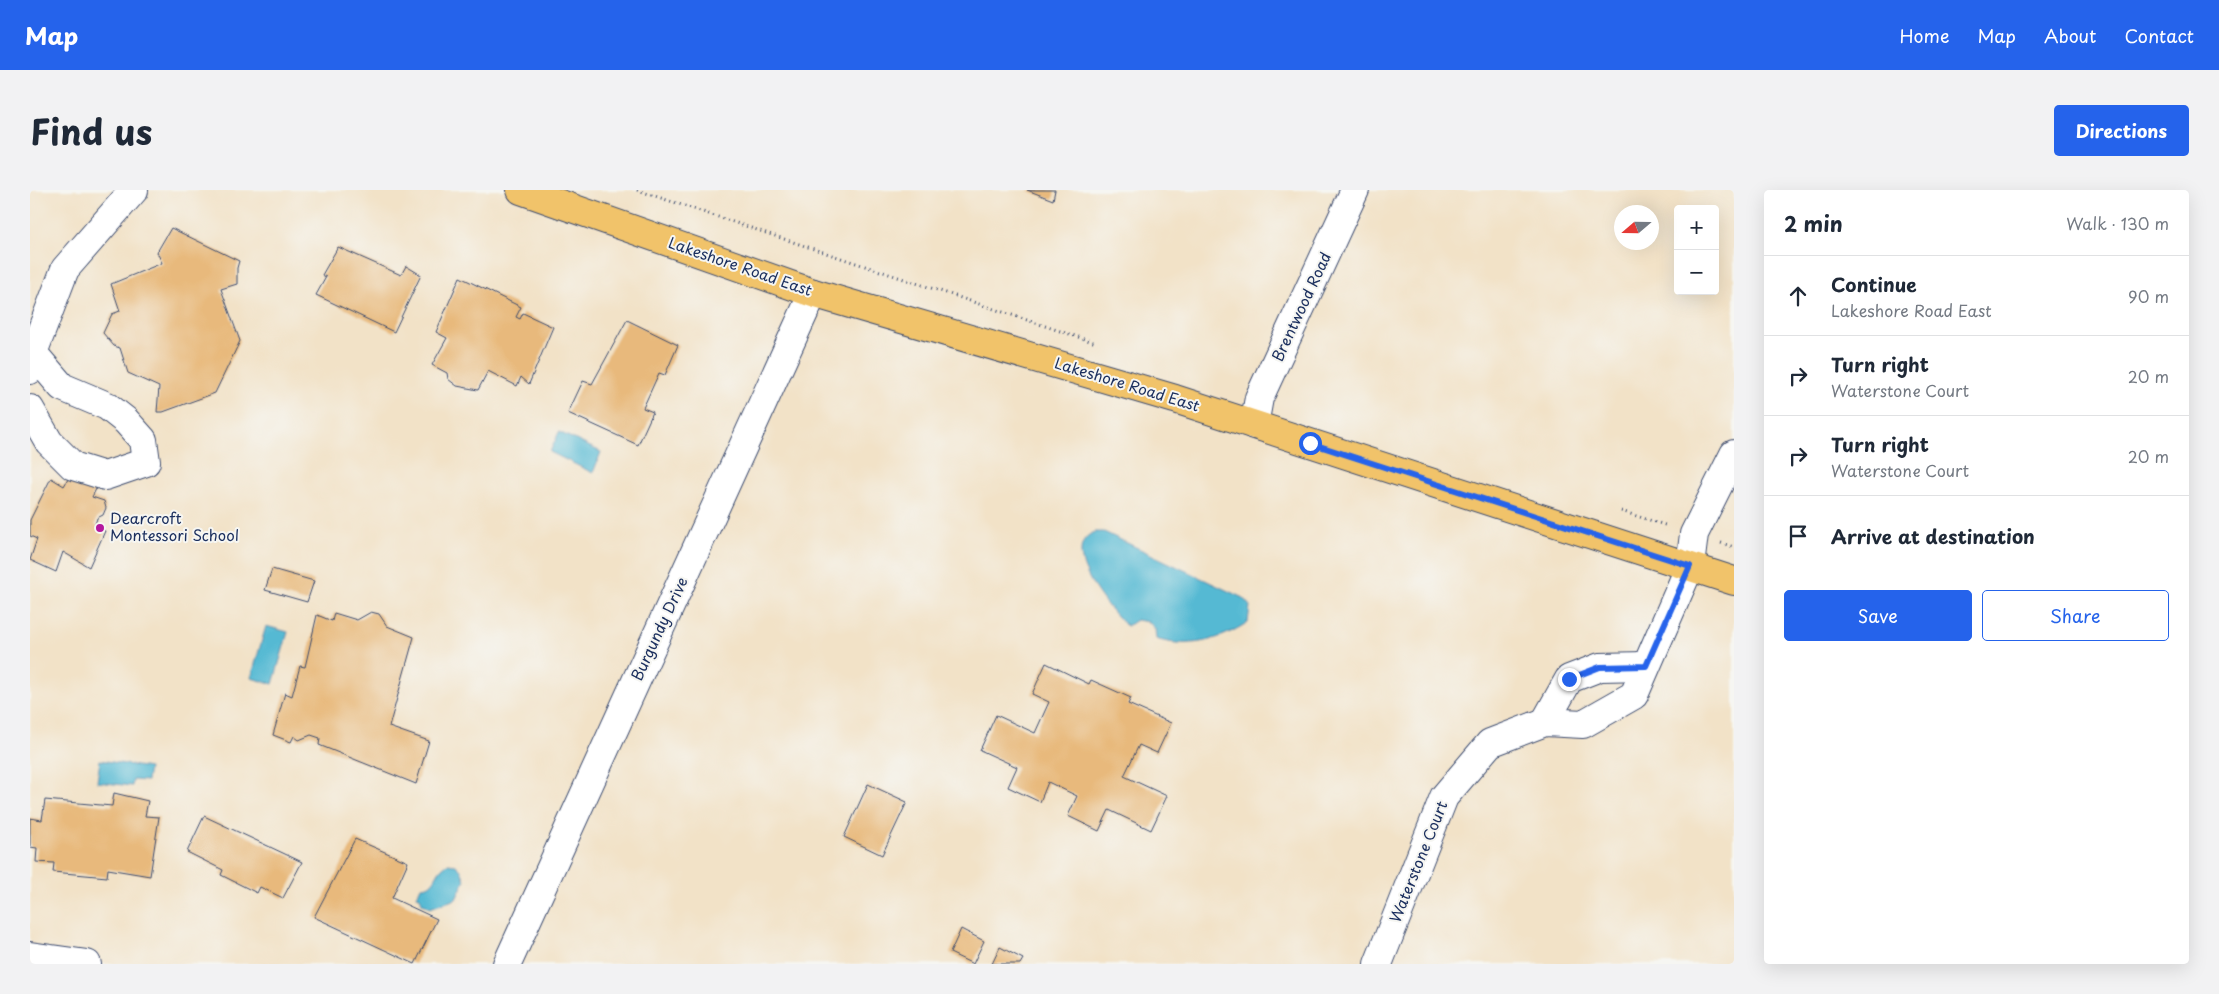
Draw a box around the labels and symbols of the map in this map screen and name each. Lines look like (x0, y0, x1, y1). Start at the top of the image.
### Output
north arrow (1614, 205, 1659, 250)
street label: Lakeshore Road East (666, 230, 815, 301)
street label: Brentwood Road (1265, 248, 1336, 365)
street label: Lakeshore Road East (1052, 351, 1203, 417)
route start (1299, 432, 1322, 455)
place label: Dearcroft Montessori School (110, 506, 239, 546)
marker: Dearcroft Montessori School (94, 522, 106, 534)
street label: Burgundy Drive (625, 573, 693, 684)
route end (1558, 668, 1581, 691)
street label: Waterstone Court (1383, 797, 1453, 926)

